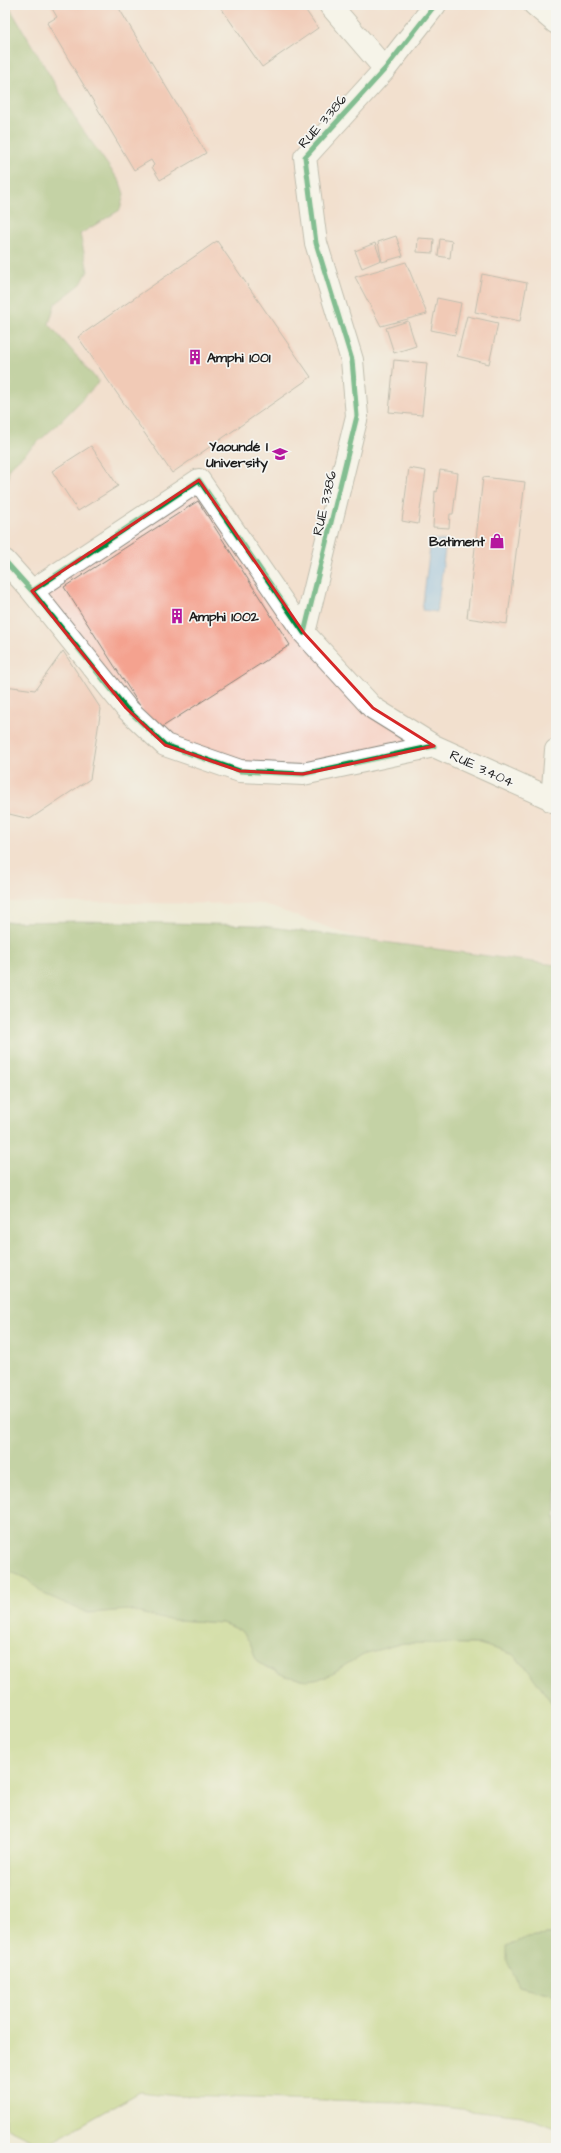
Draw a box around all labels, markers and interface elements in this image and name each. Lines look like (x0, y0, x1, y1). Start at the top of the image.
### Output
street label: RUE 3.386 (294, 90, 352, 153)
building icon: Amphi 1001 (186, 348, 204, 366)
place label: Amphi 1001 (207, 348, 271, 368)
place label: Yaoundé I University (206, 437, 268, 473)
school or university icon: Yaoundé I University (271, 445, 289, 463)
street label: RUE 3.386 (308, 469, 342, 538)
place label: Batiment (429, 532, 485, 552)
shop icon: Batiment (488, 532, 506, 550)
building icon: Amphi 1002 (168, 607, 186, 625)
place label: Amphi 1002 (189, 607, 260, 627)
street label: RUE 3.404 (446, 745, 517, 793)

